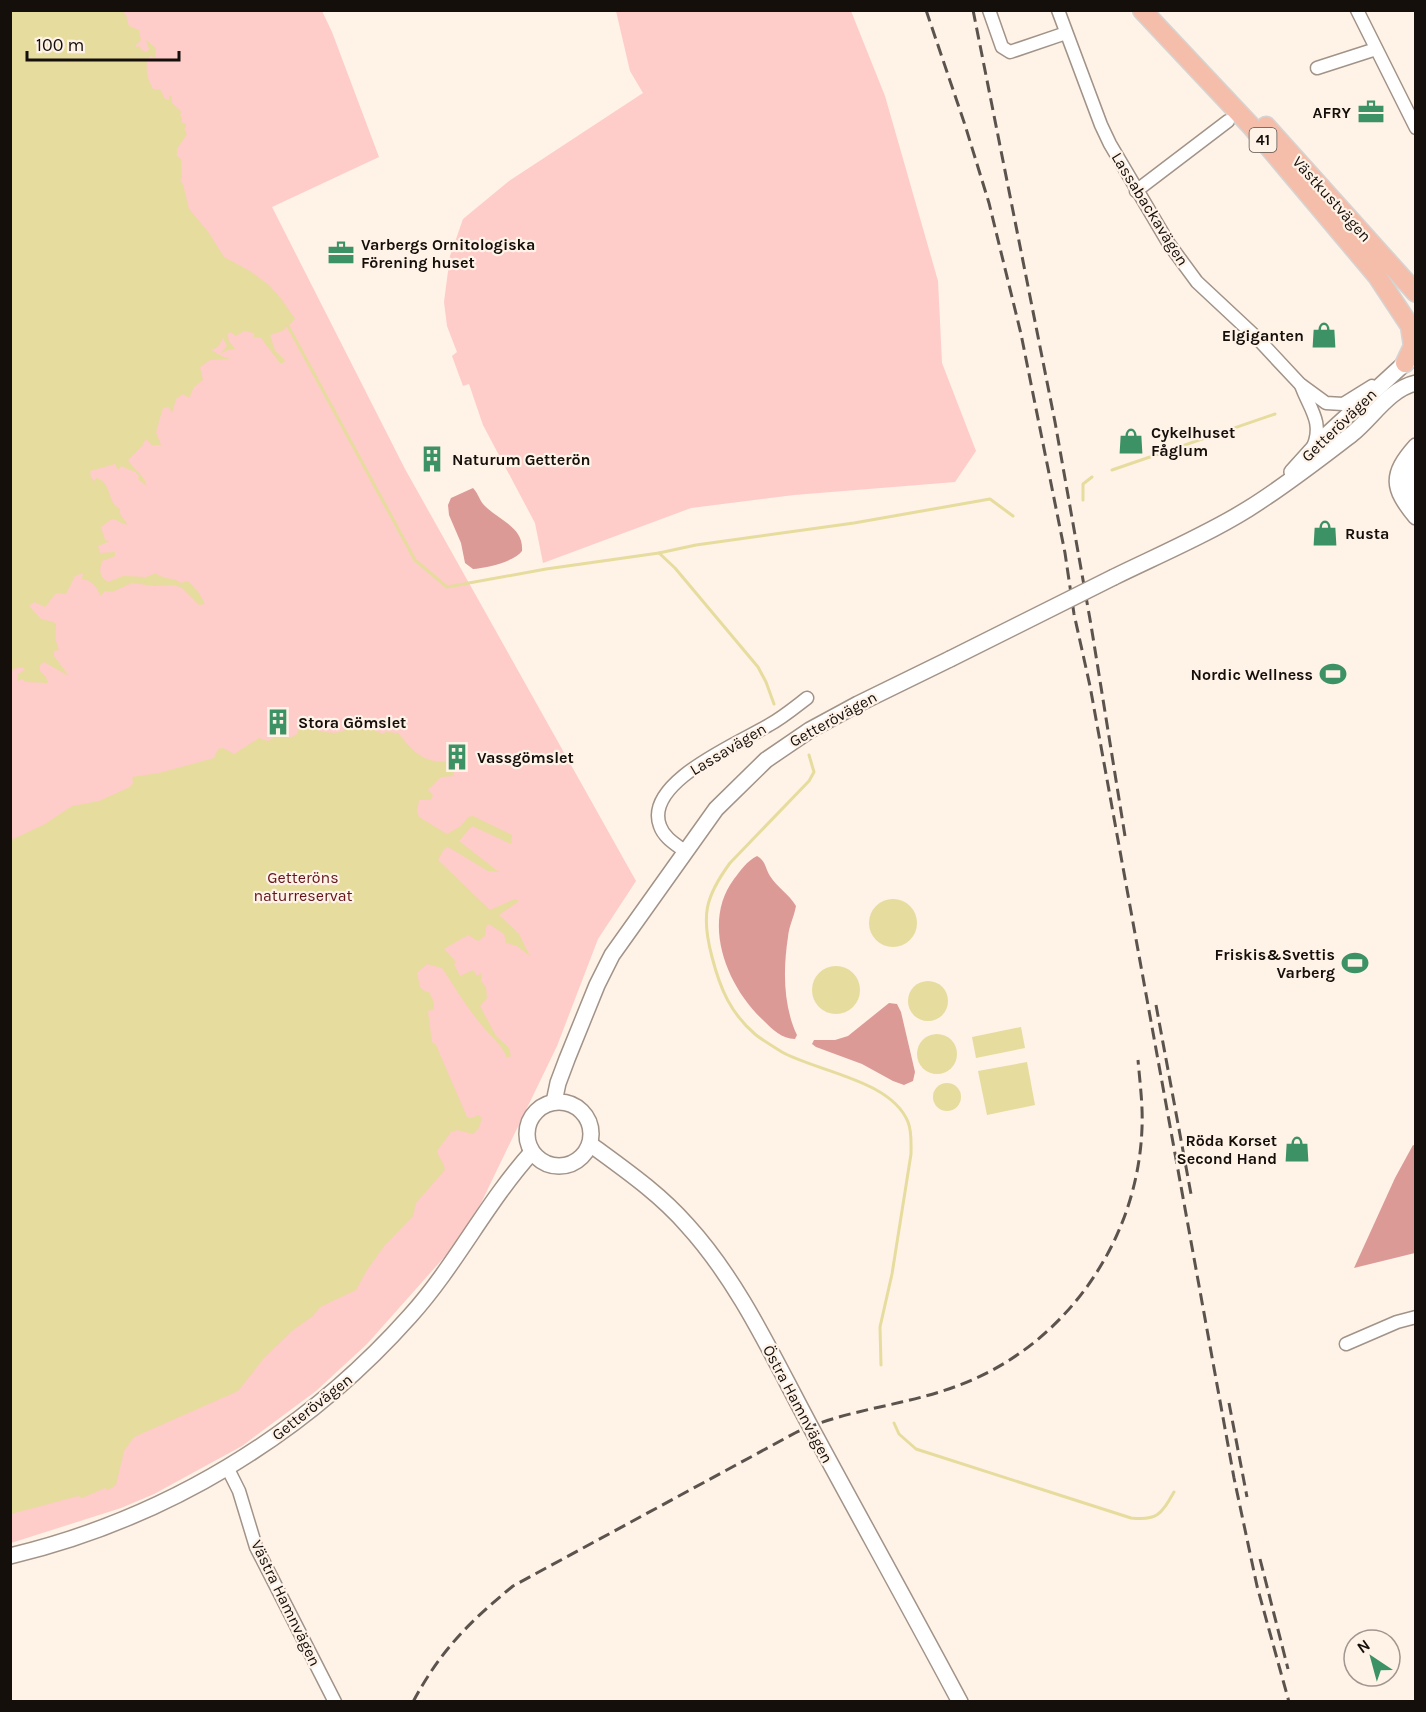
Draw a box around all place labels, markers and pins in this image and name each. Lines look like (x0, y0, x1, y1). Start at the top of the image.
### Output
office icon: AFRY (1356, 97, 1386, 127)
place label: AFRY (1313, 103, 1352, 122)
place label: Varbergs Ornitologiska Förening huset (361, 235, 535, 272)
office icon: Varbergs Ornitologiska Förening huset (326, 238, 356, 268)
shop icon: Elgiganten (1309, 320, 1339, 350)
place label: Elgiganten (1222, 326, 1304, 345)
place label: Cykelhuset Fåglum (1151, 423, 1235, 460)
shop icon: Cykelhuset Fåglum (1116, 426, 1146, 456)
building icon: Naturum Getterön (417, 444, 447, 474)
place label: Naturum Getterön (452, 450, 590, 469)
shop icon: Rusta (1310, 518, 1340, 548)
place label: Rusta (1345, 524, 1389, 543)
sports icon: Nordic Wellness (1318, 659, 1348, 689)
place label: Nordic Wellness (1191, 665, 1313, 684)
building icon: Stora Gömslet (263, 707, 293, 737)
place label: Stora Gömslet (298, 713, 406, 732)
building icon: Vassgömslet (442, 742, 472, 772)
place label: Vassgömslet (477, 748, 574, 767)
place label: Friskis&Svettis Varberg (1214, 945, 1335, 982)
sports icon: Friskis&Svettis Varberg (1340, 948, 1370, 978)
place label: Röda Korset Second Hand (1177, 1131, 1277, 1168)
shop icon: Röda Korset Second Hand (1282, 1134, 1312, 1164)

